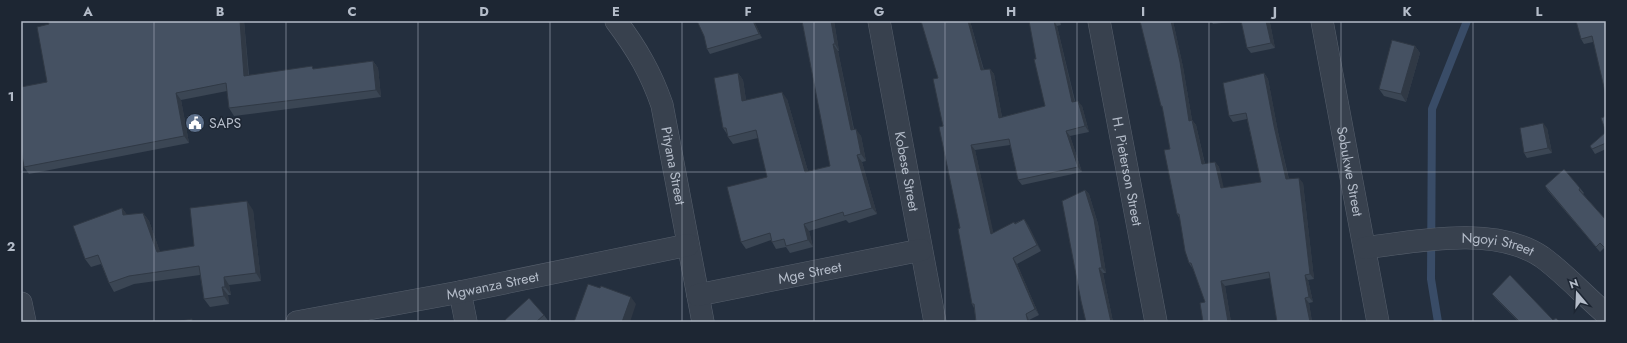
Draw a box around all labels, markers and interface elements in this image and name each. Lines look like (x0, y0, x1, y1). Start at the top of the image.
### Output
text: A (82, 2, 93, 21)
text: B (216, 2, 225, 21)
text: C (347, 2, 357, 21)
text: D (479, 2, 489, 21)
text: E (612, 2, 620, 21)
text: F (744, 2, 752, 21)
text: G (874, 2, 885, 21)
text: H (1006, 2, 1016, 21)
text: I (1141, 2, 1145, 21)
text: J (1270, 2, 1277, 21)
text: K (1402, 2, 1412, 21)
text: L (1536, 2, 1543, 21)
text: 1 (8, 87, 14, 106)
public building icon: SAPS (184, 112, 206, 134)
place label: SAPS (209, 113, 242, 133)
street label: H. Pieterson Street (1107, 115, 1148, 228)
street label: Pityana Street (656, 125, 691, 207)
street label: Sobukwe Street (1332, 125, 1368, 219)
street label: Kobese Street (890, 130, 924, 214)
street label: Ngoyi Street (1461, 228, 1538, 261)
text: 2 (7, 237, 15, 256)
street label: Mge Street (776, 256, 844, 289)
street label: Mgwanza Street (445, 266, 541, 304)
north arrow (1557, 273, 1597, 313)
text: N (1567, 275, 1580, 293)

